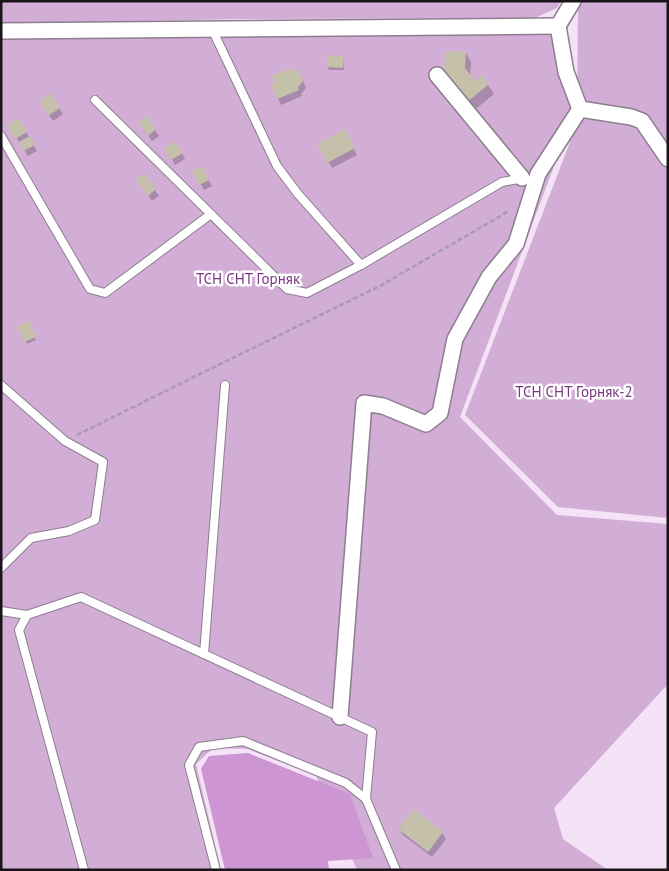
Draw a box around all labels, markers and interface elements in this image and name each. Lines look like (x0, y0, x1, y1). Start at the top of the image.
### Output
park label: ТСН СНТ Горняк (196, 269, 301, 288)
park label: ТСН СНТ Горняк-2 (515, 382, 633, 401)

